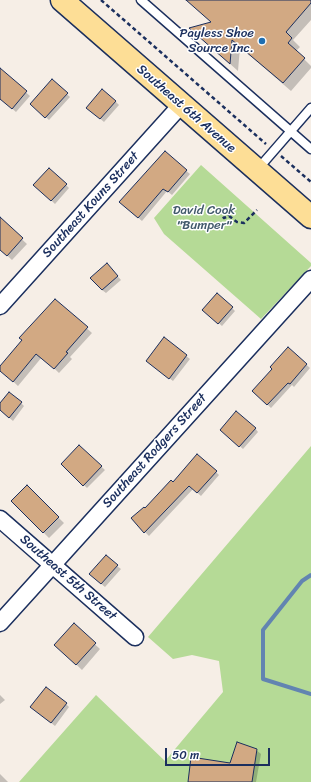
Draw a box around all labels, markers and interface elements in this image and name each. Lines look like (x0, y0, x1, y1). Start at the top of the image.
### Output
place label: Payless Shoe Source Inc. (179, 26, 254, 57)
marker: Payless Shoe Source Inc. (257, 36, 267, 46)
street label: Southeast 6th Avenue (133, 62, 239, 156)
street label: Southeast Kouns Street (39, 149, 143, 261)
park label: David Cook "Bumper" (173, 203, 235, 234)
street label: Southeast Rodgers Street (100, 391, 210, 511)
street label: Southeast 5th Street (16, 532, 120, 624)
scale bar (167, 740, 272, 766)
text: 50 m (172, 744, 199, 766)

